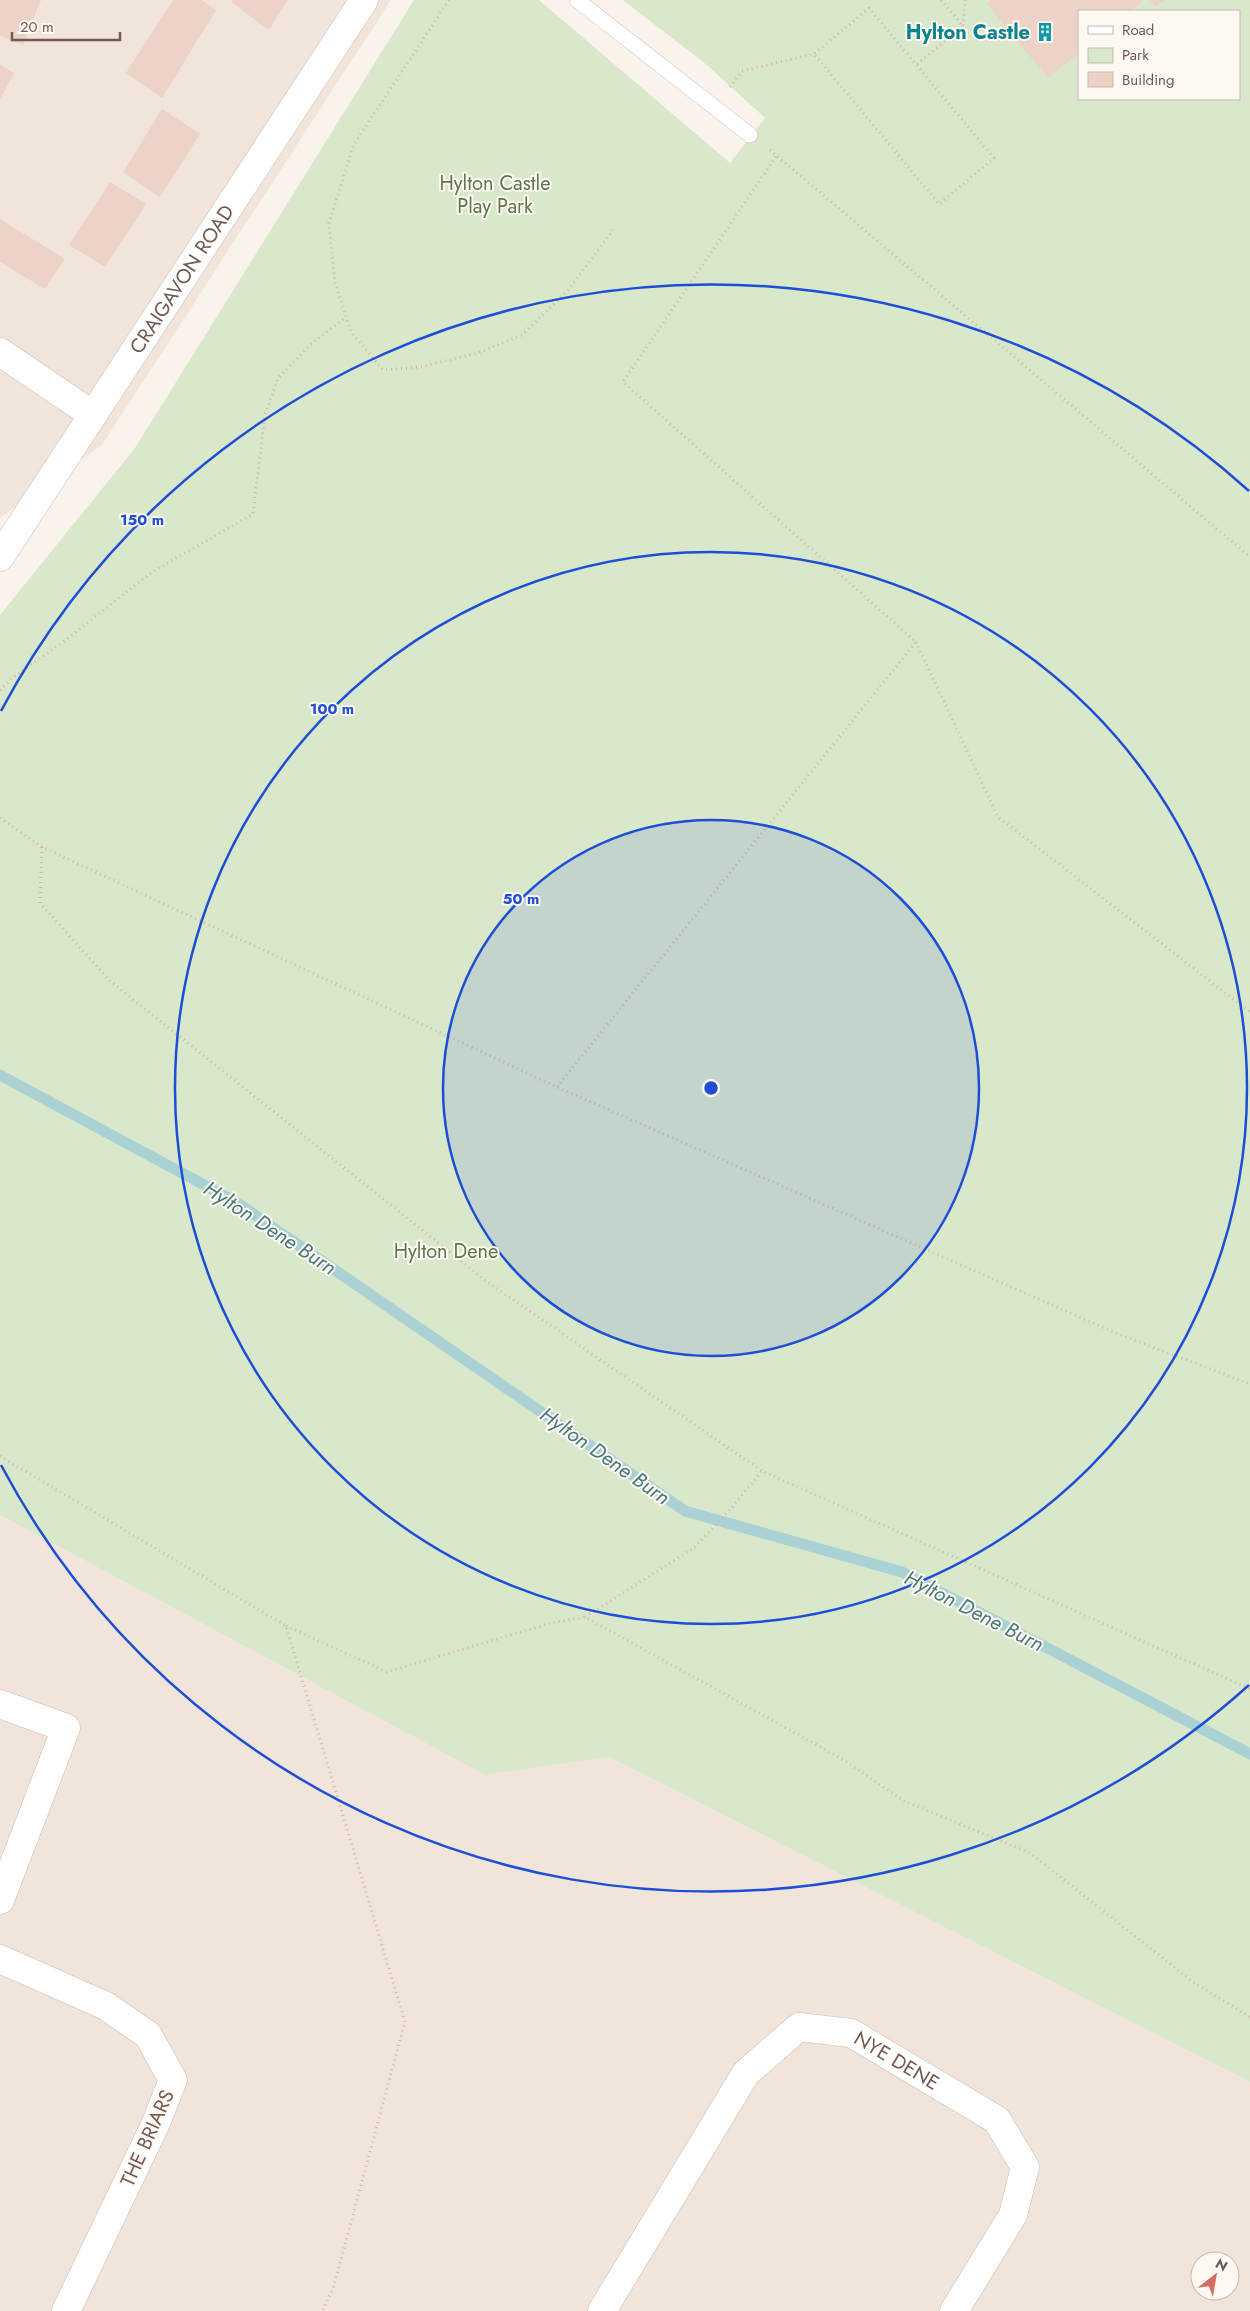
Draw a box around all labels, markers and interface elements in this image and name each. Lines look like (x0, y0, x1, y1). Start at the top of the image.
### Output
scale bar (12, 10, 120, 42)
legend (1078, 10, 1240, 100)
text: 20 m (20, 16, 54, 38)
place label: Hylton Castle (906, 18, 1030, 47)
text: Road (1122, 19, 1154, 41)
building icon: Hylton Castle (1034, 21, 1056, 43)
text: Park (1122, 44, 1149, 66)
text: Building (1122, 69, 1174, 91)
park label: Hylton Castle Play Park (440, 169, 551, 221)
street label: CRAIGAVON ROAD (123, 199, 241, 360)
text: 150 m (120, 509, 164, 531)
text: 100 m (310, 698, 354, 720)
text: 50 m (503, 888, 539, 910)
centre of rings (702, 1079, 720, 1097)
water label: Hylton Dene Burn (198, 1174, 342, 1282)
park label: Hylton Dene (394, 1237, 498, 1266)
water label: Hylton Dene Burn (534, 1400, 676, 1512)
water label: Hylton Dene Burn (899, 1563, 1049, 1659)
street label: NYE DENE (848, 2024, 945, 2097)
street label: THE BRIARS (113, 2085, 182, 2191)
north arrow (1190, 2251, 1240, 2301)
text: N (1212, 2253, 1232, 2276)

